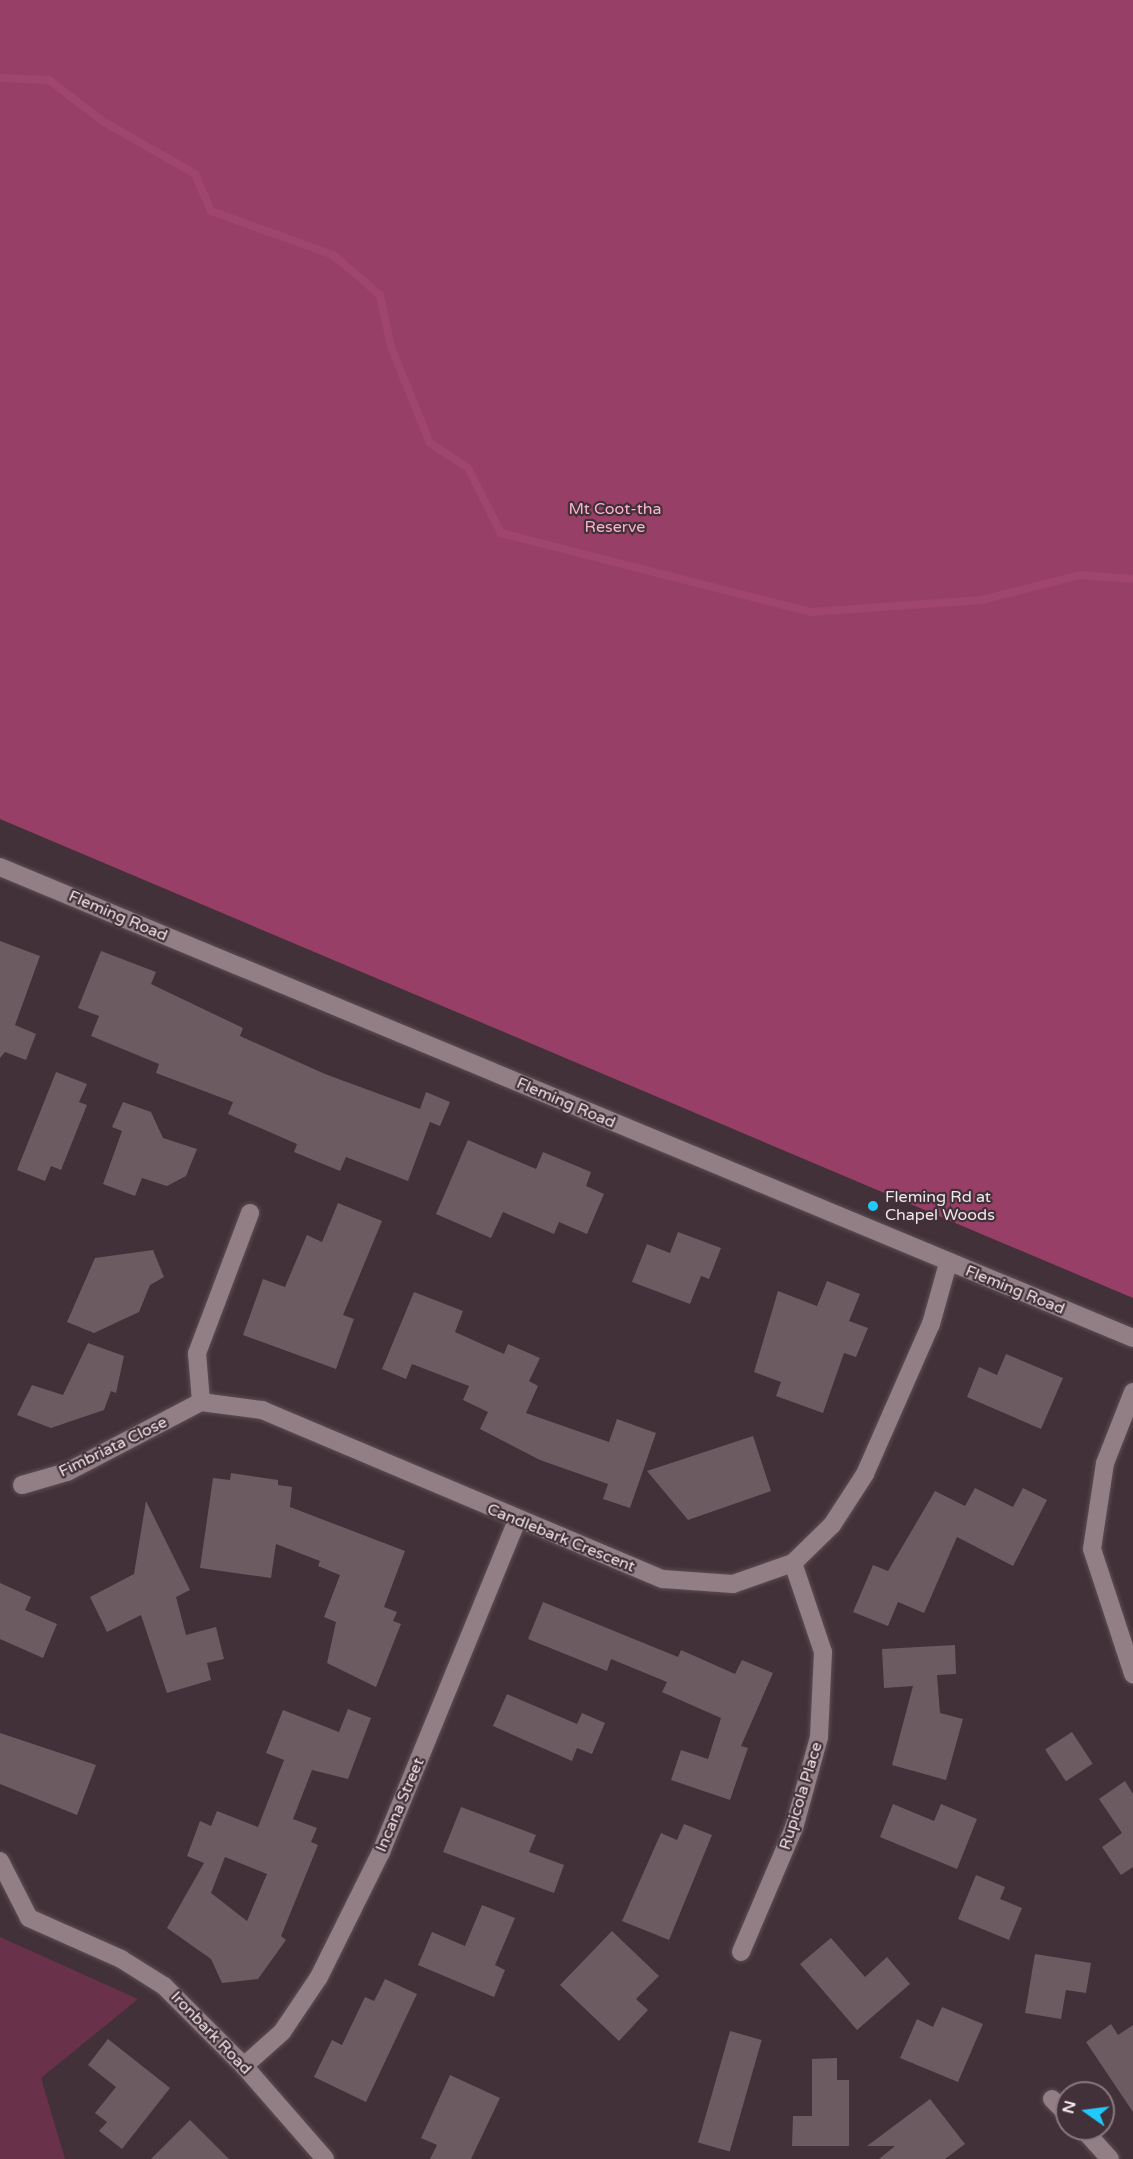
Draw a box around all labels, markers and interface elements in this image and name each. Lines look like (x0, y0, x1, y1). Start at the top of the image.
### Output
park label: Mt Coot-tha Reserve (568, 499, 662, 537)
street label: Fleming Road (66, 887, 170, 945)
street label: Fleming Road (514, 1074, 618, 1132)
place label: Fleming Rd at Chapel Woods (885, 1187, 995, 1225)
marker: Fleming Rd at Chapel Woods (866, 1199, 880, 1213)
street label: Fleming Road (962, 1261, 1068, 1319)
street label: Fimbriata Close (56, 1412, 170, 1482)
street label: Candlebark Crescent (484, 1500, 638, 1576)
street label: Rupicola Place (775, 1740, 827, 1852)
street label: Incana Street (372, 1755, 428, 1855)
street label: Ironbark Road (167, 1987, 255, 2079)
north arrow (1055, 2081, 1115, 2141)
text: N (1058, 2098, 1081, 2116)

